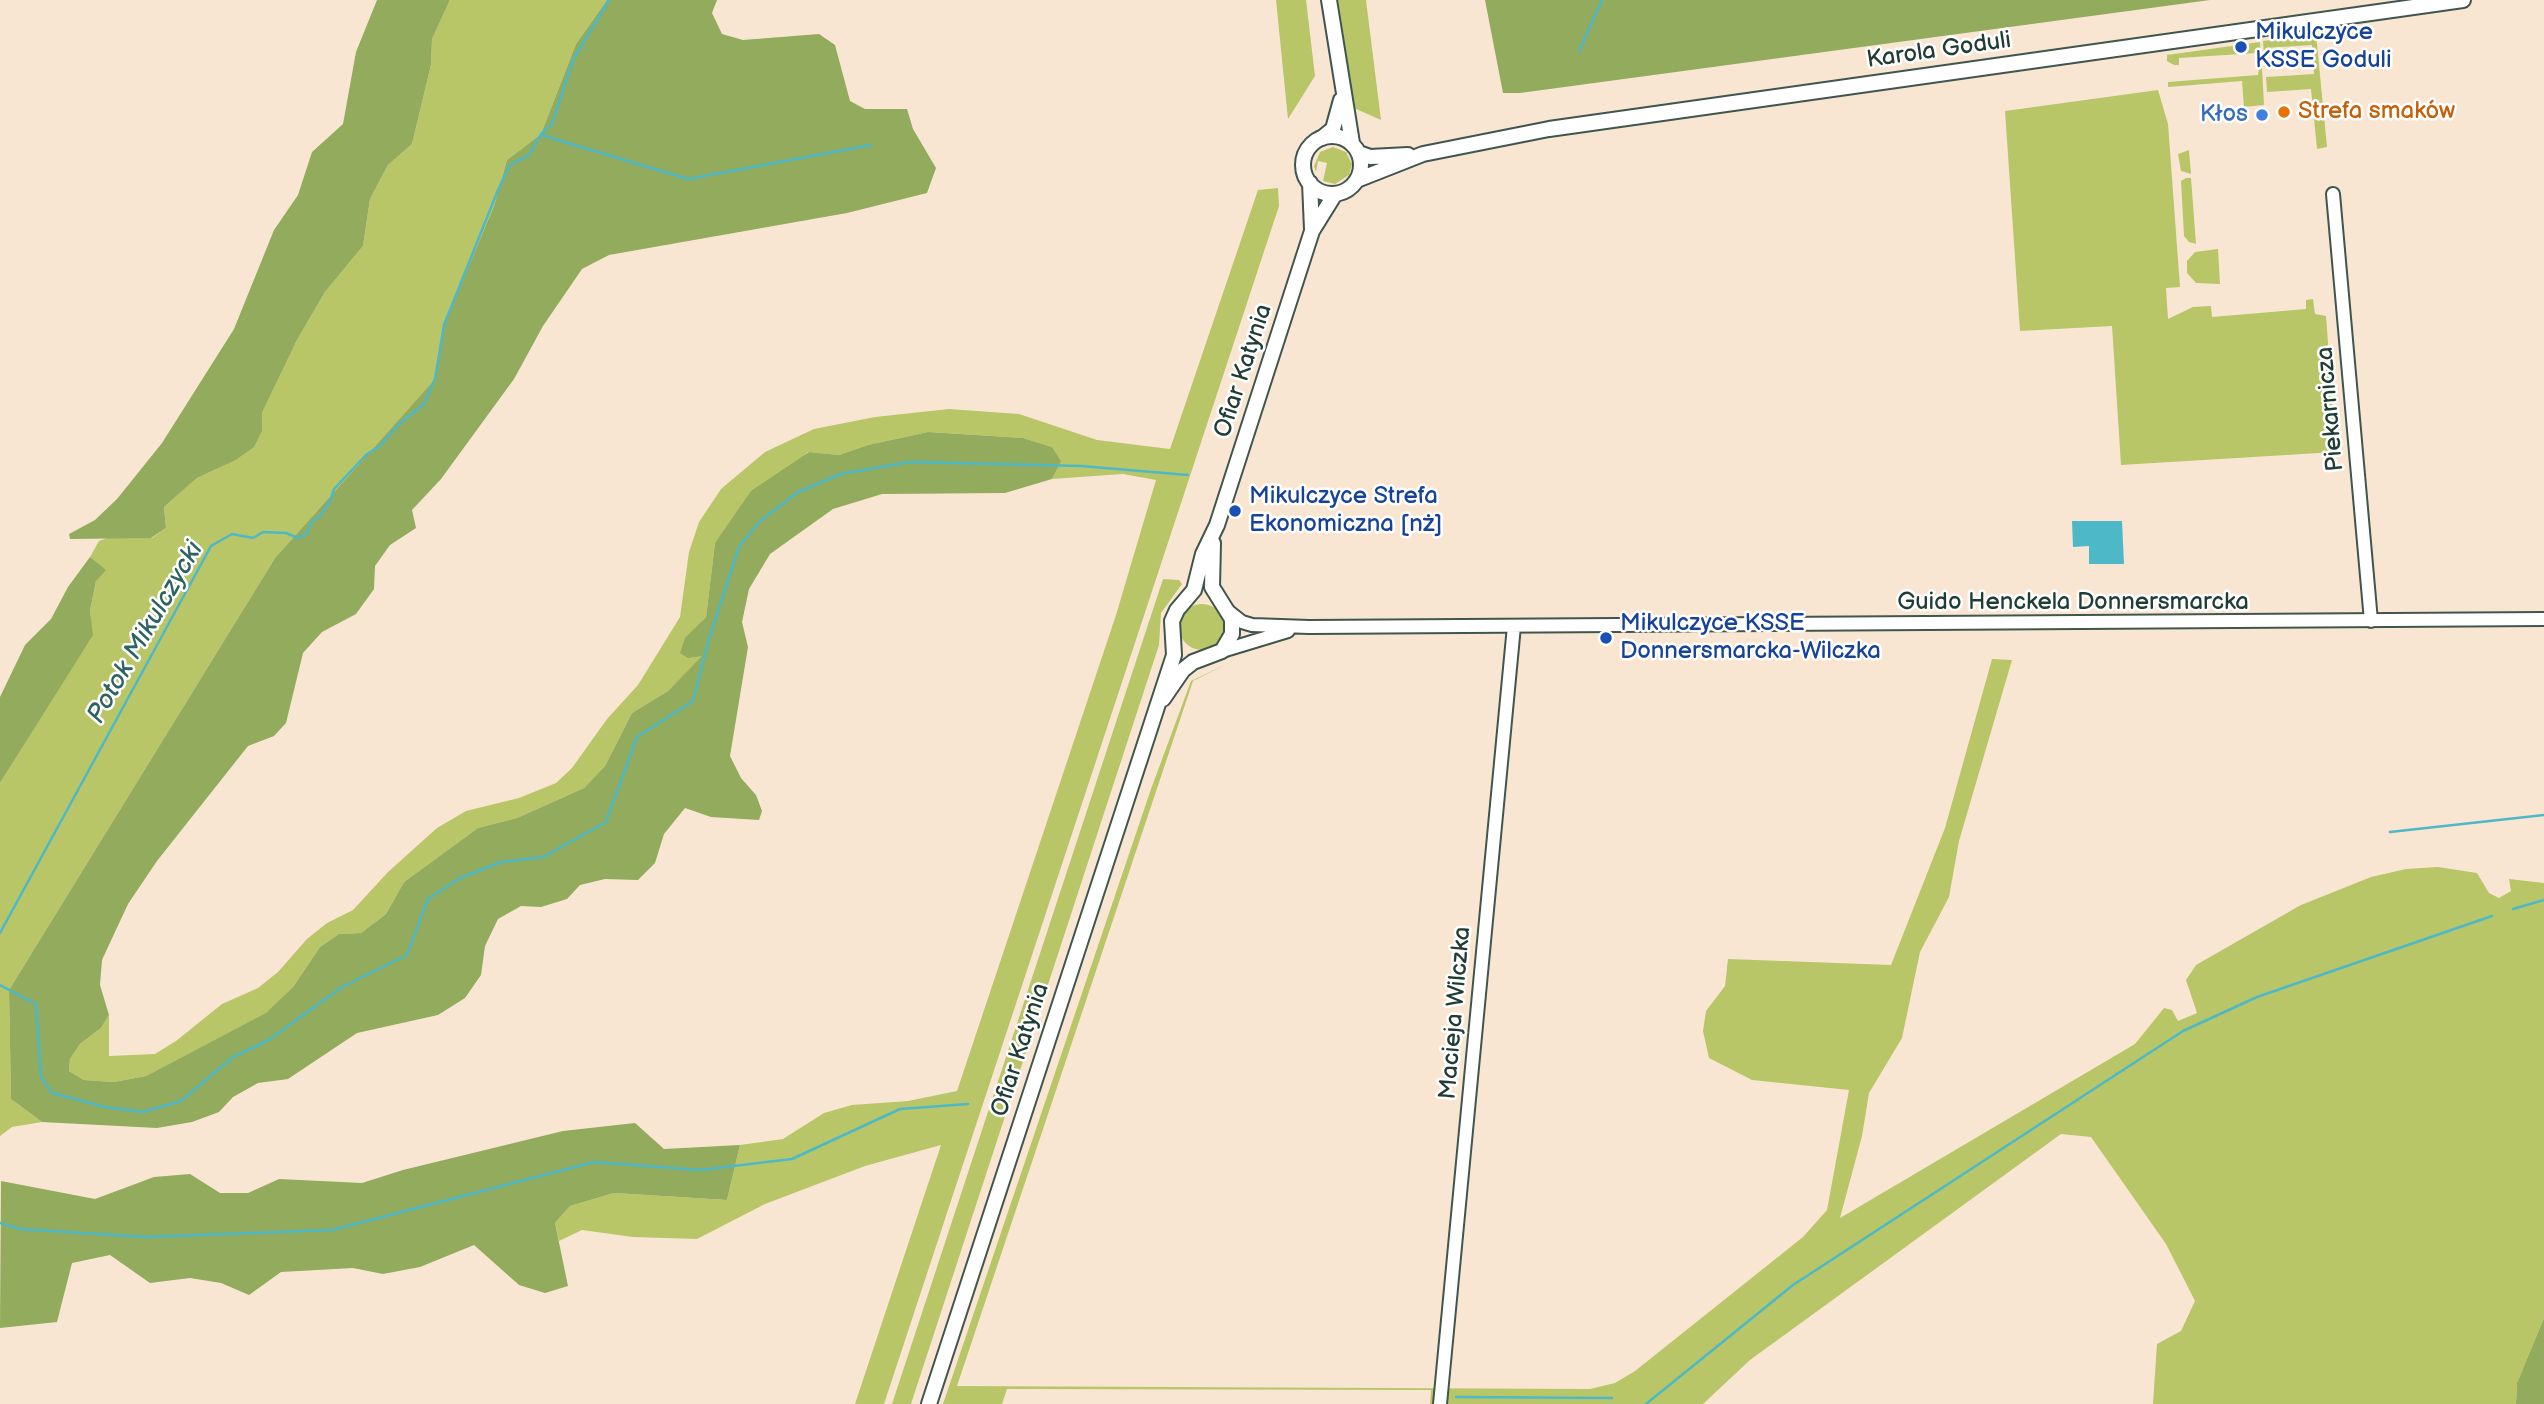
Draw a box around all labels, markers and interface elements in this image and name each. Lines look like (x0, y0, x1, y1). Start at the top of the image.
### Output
place label: Mikulczyce KSSE Goduli (2255, 19, 2392, 75)
street label: Karola Goduli (1865, 27, 2013, 75)
marker: Mikulczyce KSSE Goduli (2233, 39, 2249, 55)
place label: Strefa smaków (2298, 98, 2455, 126)
place label: Kłos (2200, 101, 2248, 129)
marker: Strefa smaków (2276, 104, 2292, 120)
marker: Kłos (2254, 107, 2270, 123)
street label: Ofiar Katynia (1209, 301, 1279, 441)
street label: Piekarnicza (2311, 345, 2351, 473)
place label: Mikulczyce Strefa Ekonomiczna [nż] (1249, 483, 1443, 539)
marker: Mikulczyce Strefa Ekonomiczna [nż] (1227, 503, 1243, 519)
water label: Potok Mikulczycki (81, 537, 211, 729)
street label: Guido Henckela Donnersmarcka (1897, 589, 2249, 617)
place label: Mikulczyce KSSE Donnersmarcka-Wilczka (1620, 610, 1881, 666)
marker: Mikulczyce KSSE Donnersmarcka-Wilczka (1598, 630, 1614, 646)
street label: Macieja Wilczka (1434, 925, 1478, 1101)
street label: Ofiar Katynia (986, 980, 1056, 1120)

